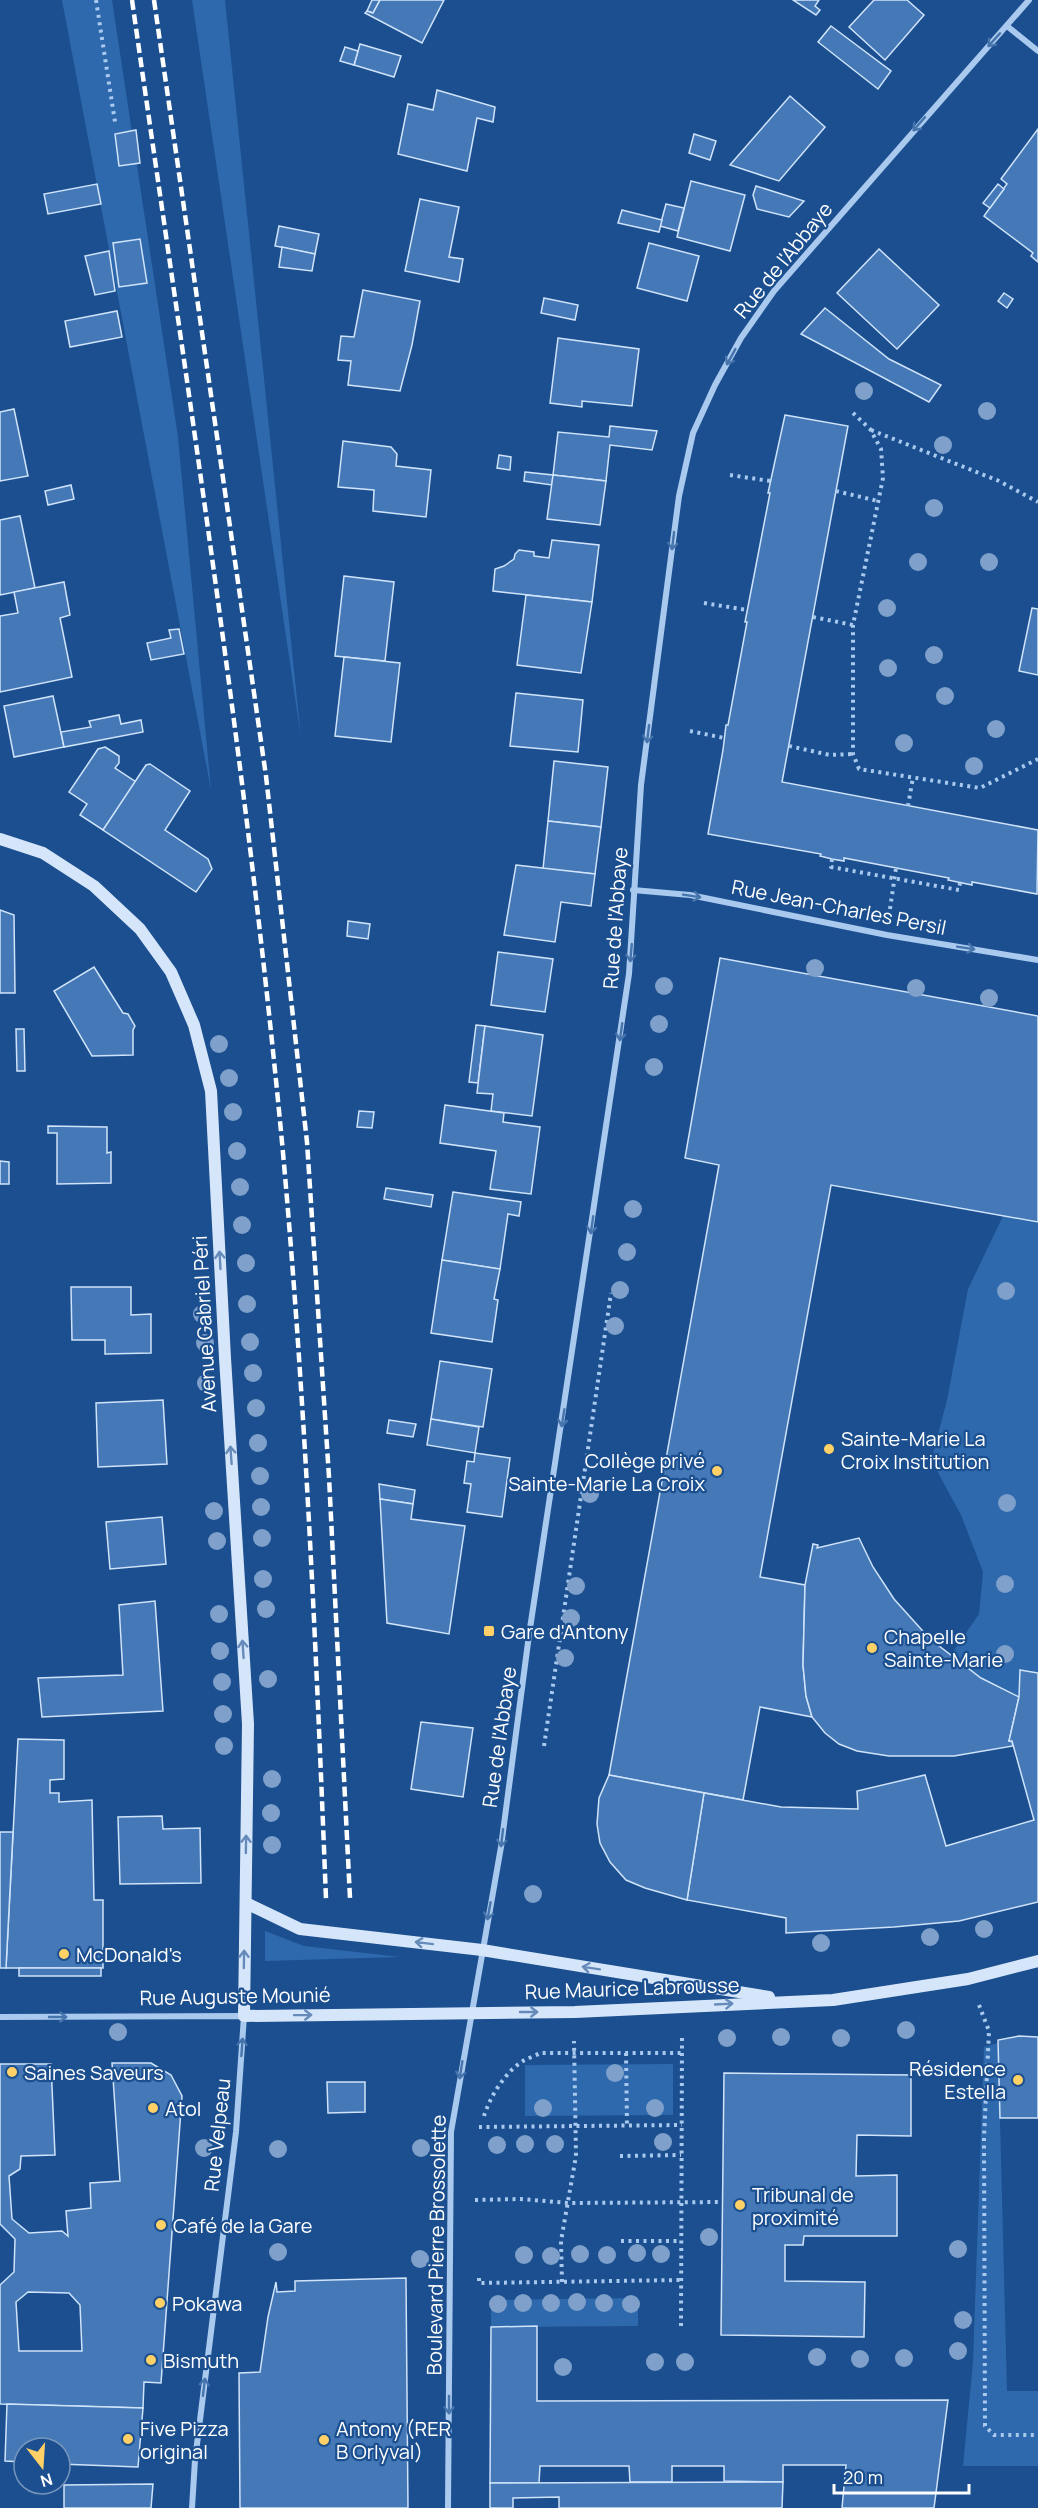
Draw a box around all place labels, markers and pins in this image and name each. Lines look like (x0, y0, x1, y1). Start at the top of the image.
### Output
place label: Sainte-Marie La Croix Institution (841, 1425, 989, 1475)
marker: Sainte-Marie La Croix Institution (822, 1442, 836, 1456)
place label: Collège privé Sainte-Marie La Croix (508, 1447, 705, 1497)
marker: Collège privé Sainte-Marie La Croix (710, 1464, 724, 1478)
place label: Gare d'Antony (501, 1618, 629, 1645)
place label: Chapelle Sainte-Marie (884, 1623, 1003, 1673)
marker: Gare d'Antony (482, 1624, 496, 1638)
marker: Chapelle Sainte-Marie (865, 1641, 879, 1655)
place label: McDonald's (76, 1941, 182, 1968)
marker: McDonald's (57, 1947, 71, 1961)
place label: Résidence Estella (909, 2055, 1006, 2105)
place label: Saines Saveurs (24, 2059, 164, 2086)
marker: Saines Saveurs (5, 2065, 19, 2079)
marker: Résidence Estella (1011, 2073, 1025, 2087)
place label: Atol (165, 2095, 201, 2122)
marker: Atol (146, 2101, 160, 2115)
place label: Tribunal de proximité (752, 2181, 854, 2231)
marker: Tribunal de proximité (733, 2198, 747, 2212)
place label: Café de la Gare (173, 2212, 312, 2239)
marker: Café de la Gare (154, 2218, 168, 2232)
place label: Pokawa (172, 2290, 242, 2317)
marker: Pokawa (153, 2296, 167, 2310)
place label: Bismuth (163, 2347, 239, 2374)
marker: Bismuth (144, 2353, 158, 2367)
place label: Five Pizza original (140, 2415, 229, 2465)
place label: Antony (RER B Orlyval) (336, 2415, 451, 2465)
marker: Five Pizza original (121, 2432, 135, 2446)
marker: Antony (RER B Orlyval) (317, 2433, 331, 2447)

